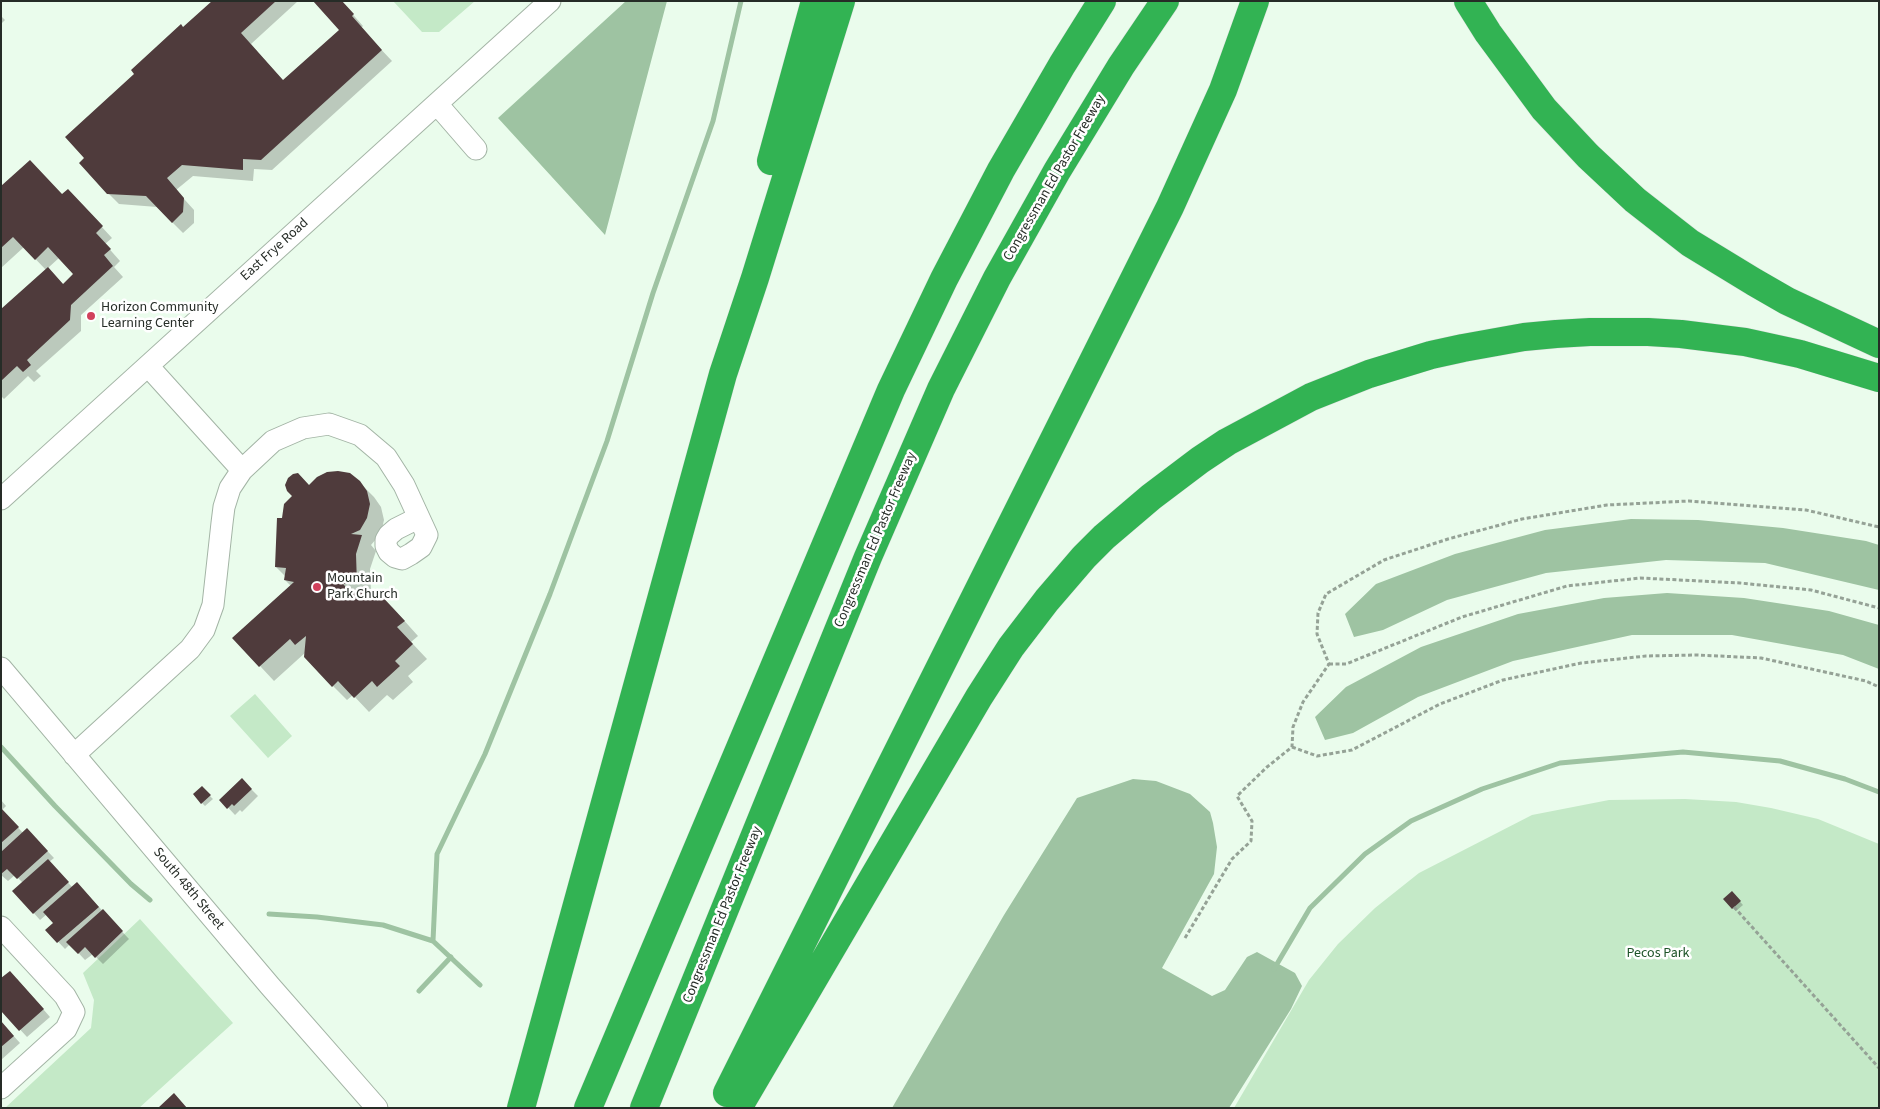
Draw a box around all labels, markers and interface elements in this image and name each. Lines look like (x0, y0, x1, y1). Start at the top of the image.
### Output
street label: Congressman Ed Pastor Freeway (1000, 92, 1110, 264)
street label: East Frye Road (238, 215, 312, 285)
place label: Horizon Community Learning Center (101, 300, 219, 332)
marker: Horizon Community Learning Center (85, 310, 97, 322)
street label: Congressman Ed Pastor Freeway (831, 450, 921, 630)
place label: Mountain Park Church (327, 571, 398, 604)
marker: Mountain Park Church (311, 581, 323, 593)
street label: Congressman Ed Pastor Freeway (680, 824, 766, 1006)
street label: South 48th Street (149, 845, 227, 933)
park label: Pecos Park (1626, 946, 1690, 962)

